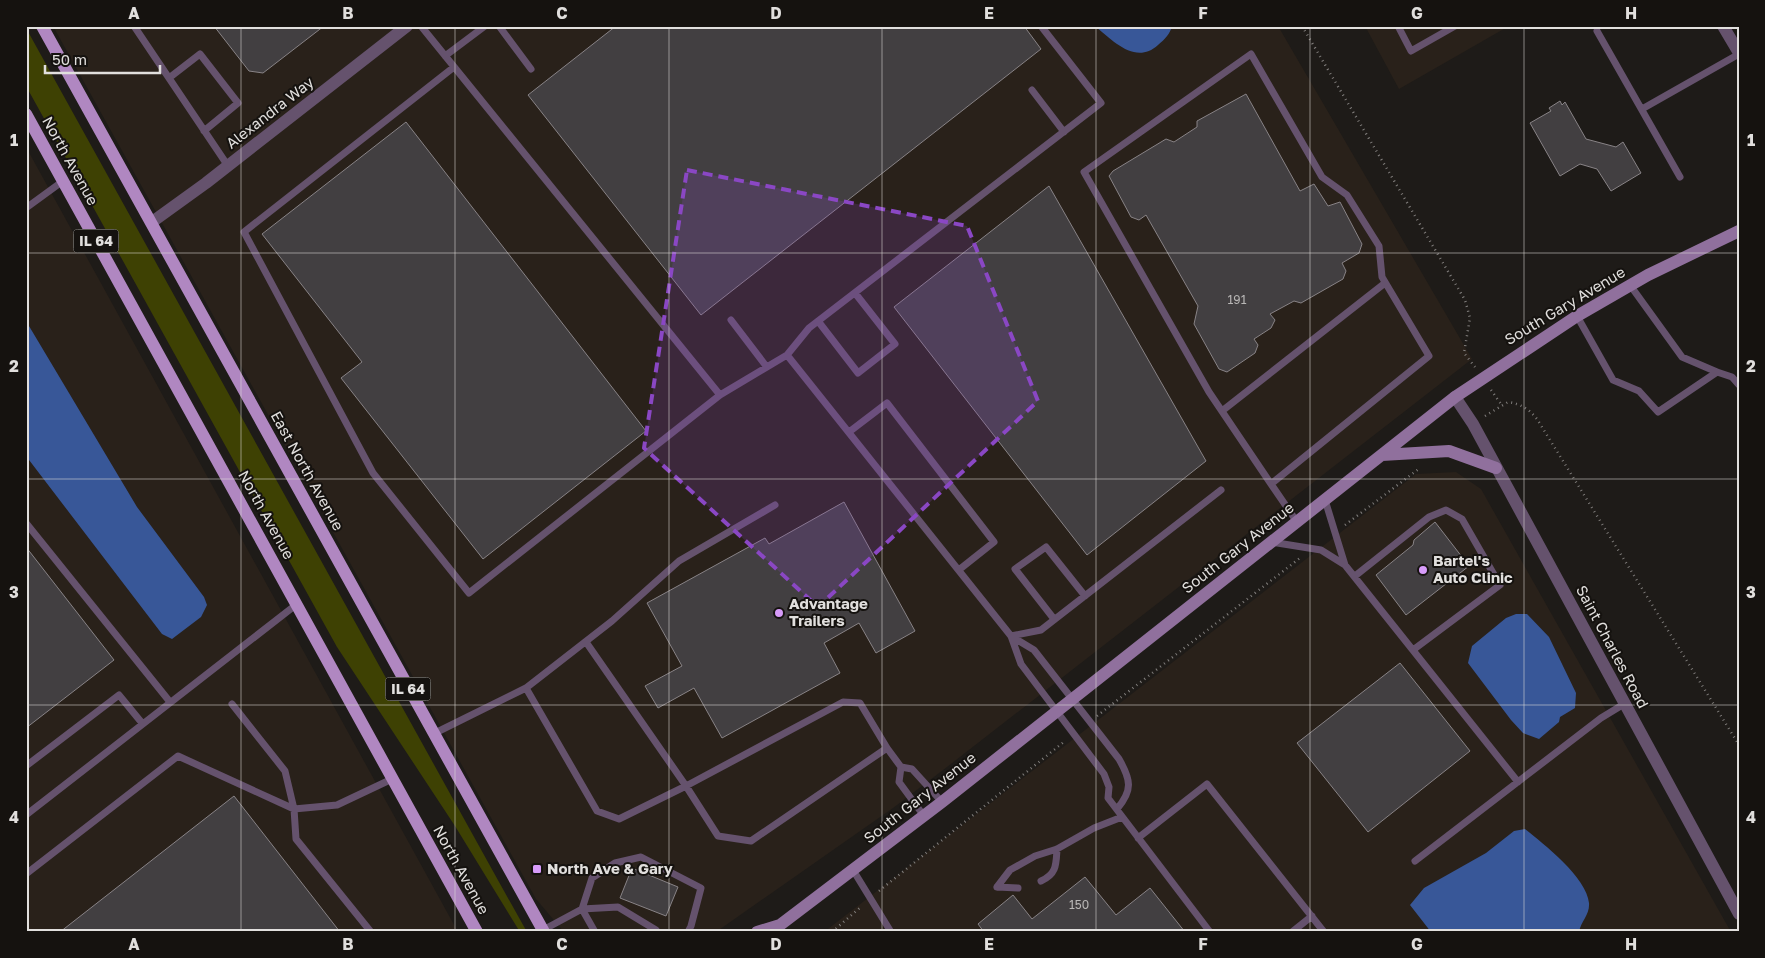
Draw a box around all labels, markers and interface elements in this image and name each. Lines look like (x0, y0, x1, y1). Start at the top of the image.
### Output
text: A (128, 3, 140, 23)
text: B (342, 3, 354, 23)
text: C (556, 3, 568, 23)
text: D (770, 3, 782, 23)
text: E (984, 3, 994, 23)
text: F (1198, 3, 1208, 23)
text: G (1411, 3, 1423, 23)
text: H (1625, 3, 1637, 23)
scale bar (45, 42, 160, 74)
text: 50 m (52, 50, 87, 68)
street label: Alexandra Way (222, 72, 317, 152)
street label: North Avenue (39, 113, 103, 208)
text: 1 (10, 130, 18, 150)
text: 1 (1747, 130, 1755, 150)
road number: IL 64 (74, 230, 118, 252)
street label: South Gary Avenue (1501, 262, 1628, 348)
house number: 191 (1228, 292, 1247, 307)
text: 2 (9, 356, 19, 376)
text: 2 (1746, 356, 1756, 376)
street label: East North Avenue (267, 408, 347, 534)
street label: North Avenue (234, 468, 298, 562)
street label: South Gary Avenue (1178, 498, 1297, 597)
place label: Bartel's Auto Clinic (1433, 551, 1513, 586)
marker: Bartel's Auto Clinic (1417, 564, 1429, 576)
text: 3 (9, 582, 19, 602)
street label: Saint Charles Road (1573, 582, 1653, 711)
text: 3 (1746, 582, 1756, 602)
place label: Advantage Trailers (789, 594, 868, 629)
marker: Advantage Trailers (773, 607, 785, 619)
road number: IL 64 (386, 678, 430, 701)
street label: South Gary Avenue (860, 748, 979, 847)
text: 4 (9, 807, 19, 827)
text: 4 (1746, 807, 1756, 827)
street label: North Avenue (430, 822, 494, 917)
place label: North Ave & Gary (547, 859, 673, 877)
marker: North Ave & Gary (531, 863, 543, 875)
house number: 150 (1069, 897, 1089, 912)
text: A (128, 934, 140, 954)
text: B (342, 934, 354, 954)
text: C (556, 934, 568, 954)
text: D (770, 934, 782, 954)
text: E (984, 934, 994, 954)
text: F (1198, 934, 1208, 954)
text: G (1411, 934, 1423, 954)
text: H (1625, 934, 1637, 954)

